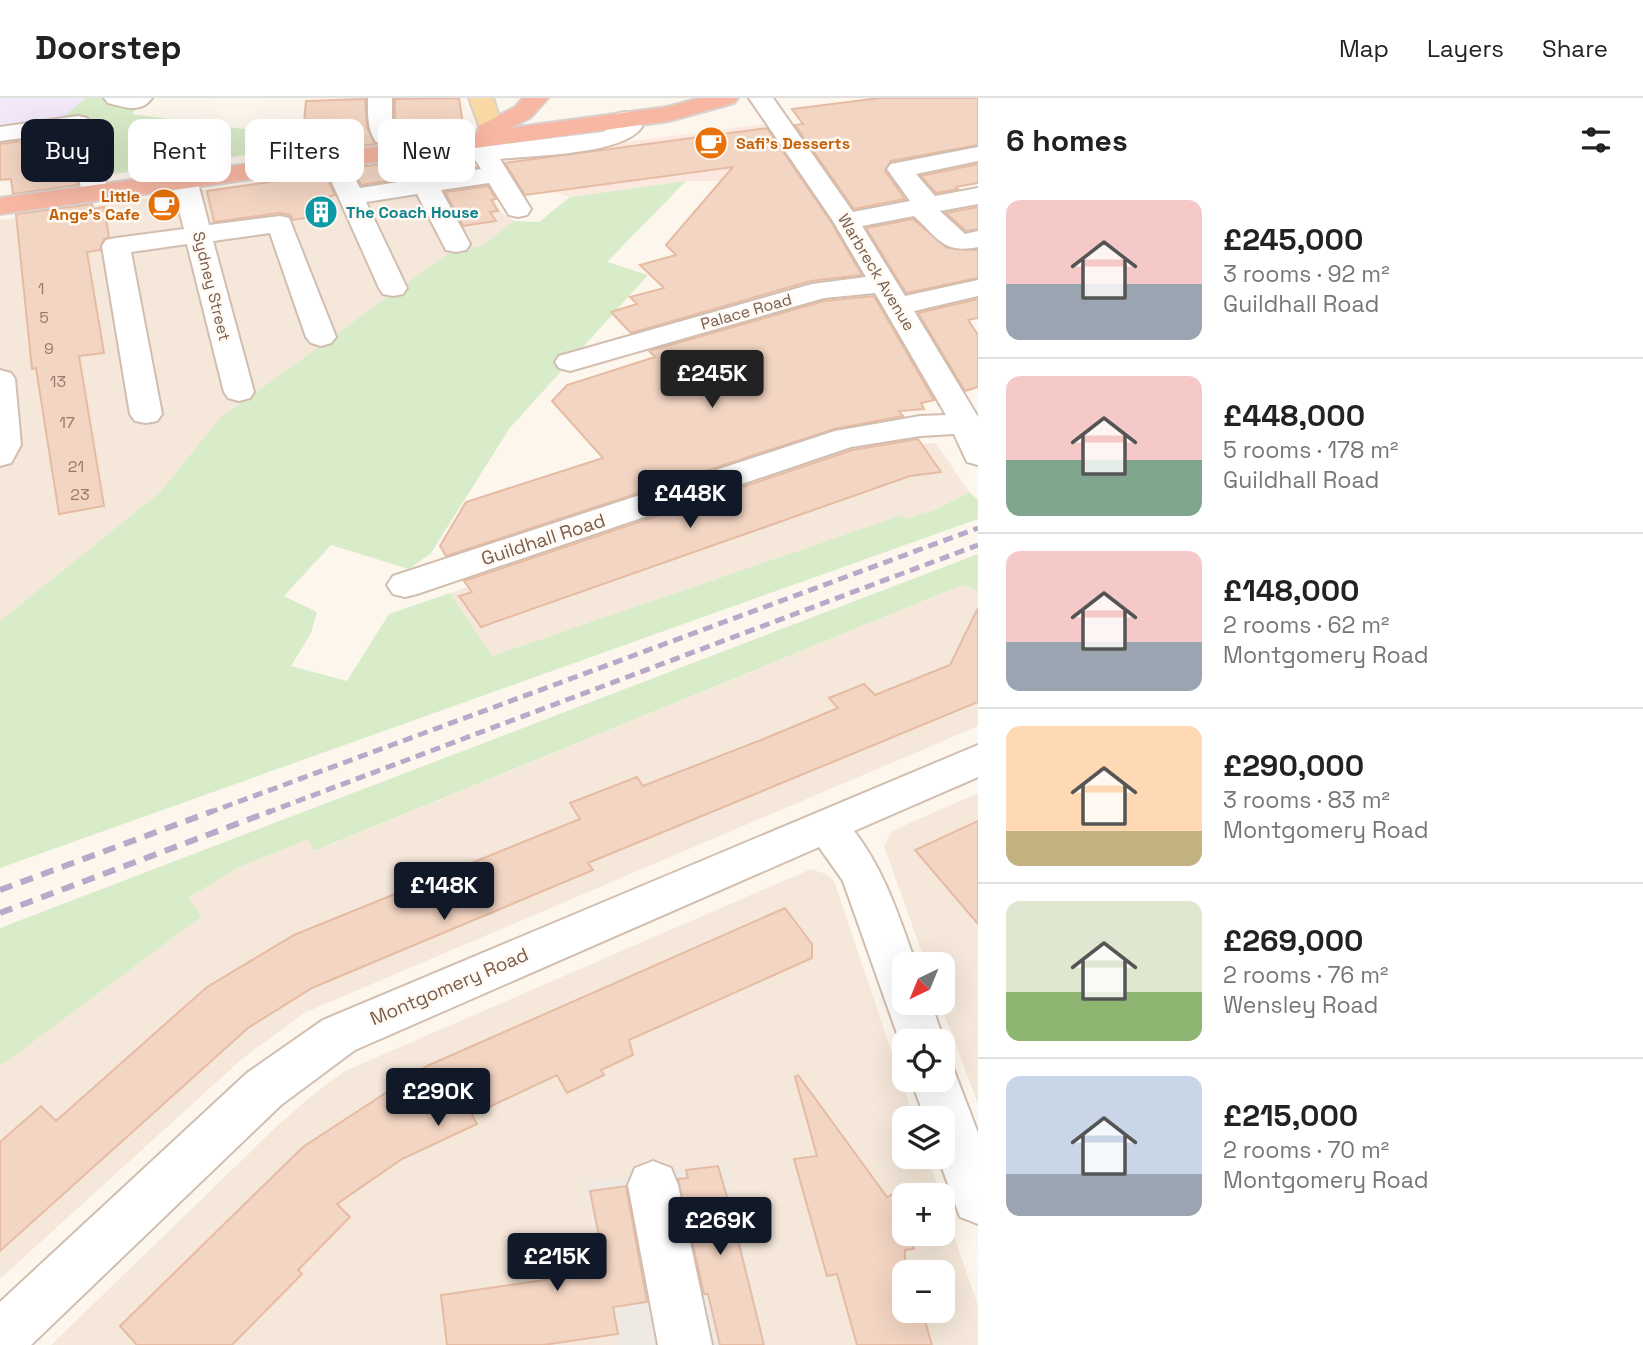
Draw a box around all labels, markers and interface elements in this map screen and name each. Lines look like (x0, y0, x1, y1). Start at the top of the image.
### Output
text: Doorstep (35, 27, 182, 69)
text: Map (1339, 33, 1389, 64)
text: Layers (1427, 33, 1504, 64)
text: Share (1542, 33, 1608, 64)
chip: Buy (21, 119, 114, 182)
chip: Rent (128, 119, 231, 182)
chip: Filters (245, 119, 364, 182)
chip: New (378, 119, 475, 182)
text: 6 homes (1006, 121, 1128, 160)
icon: filters (1577, 121, 1615, 159)
cafe icon: Safi's Desserts (692, 124, 730, 162)
place label: Safi's Desserts (736, 133, 850, 154)
place label: Little Ange's Cafe (49, 186, 140, 225)
cafe icon: Little Ange's Cafe (145, 186, 183, 224)
building icon: The Coach House (302, 193, 340, 231)
place label: The Coach House (346, 202, 479, 223)
street label: Warbreck Avenue (833, 210, 920, 335)
text: £245,000 (1223, 220, 1363, 259)
icon: home (1062, 228, 1146, 312)
street label: Sydney Street (188, 229, 235, 343)
text: 3 rooms · 92 m² (1223, 259, 1390, 289)
house number: 1 (38, 278, 44, 299)
street label: Palace Road (698, 288, 794, 335)
text: Guildhall Road (1223, 289, 1379, 319)
house number: 5 (39, 307, 49, 328)
house number: 9 (44, 338, 54, 359)
pin: £245K (663, 350, 761, 410)
text: £245K (677, 358, 747, 388)
house number: 13 (50, 371, 66, 392)
text: £448,000 (1223, 396, 1365, 435)
icon: home (1062, 404, 1146, 488)
house number: 17 (59, 412, 75, 433)
text: 5 rooms · 178 m² (1223, 435, 1398, 465)
house number: 21 (68, 456, 84, 477)
text: Guildhall Road (1223, 465, 1379, 495)
pin: £448K (641, 470, 739, 530)
text: £448K (654, 478, 726, 508)
house number: 23 (70, 484, 90, 505)
street label: Guildhall Road (478, 508, 608, 571)
text: £148,000 (1223, 571, 1360, 610)
icon: home (1062, 579, 1146, 663)
text: 2 rooms · 62 m² (1223, 610, 1389, 640)
text: Montgomery Road (1223, 640, 1429, 670)
text: £290,000 (1223, 746, 1364, 785)
icon: home (1062, 754, 1146, 838)
text: 3 rooms · 83 m² (1223, 785, 1390, 815)
text: Montgomery Road (1223, 815, 1429, 845)
pin: £148K (395, 862, 493, 922)
text: £148K (410, 870, 478, 900)
text: £269,000 (1223, 921, 1364, 960)
icon: home (1062, 929, 1146, 1013)
street label: Montgomery Road (366, 942, 532, 1031)
north arrow (892, 952, 956, 1015)
map controls (892, 952, 955, 1323)
text: 2 rooms · 76 m² (1223, 960, 1388, 990)
text: Wensley Road (1223, 990, 1378, 1020)
button: locate (892, 1029, 955, 1092)
pin: £290K (389, 1068, 487, 1128)
text: £290K (402, 1076, 474, 1106)
text: £215,000 (1223, 1096, 1358, 1135)
icon: home (1062, 1104, 1146, 1188)
button: layers (892, 1106, 955, 1169)
text: 2 rooms · 70 m² (1223, 1135, 1389, 1165)
text: Montgomery Road (1223, 1165, 1429, 1195)
button: + (892, 1183, 955, 1246)
pin: £269K (671, 1198, 769, 1257)
text: £269K (684, 1205, 756, 1235)
pin: £215K (508, 1234, 606, 1293)
text: £215K (524, 1241, 590, 1271)
button: − (892, 1260, 955, 1323)

